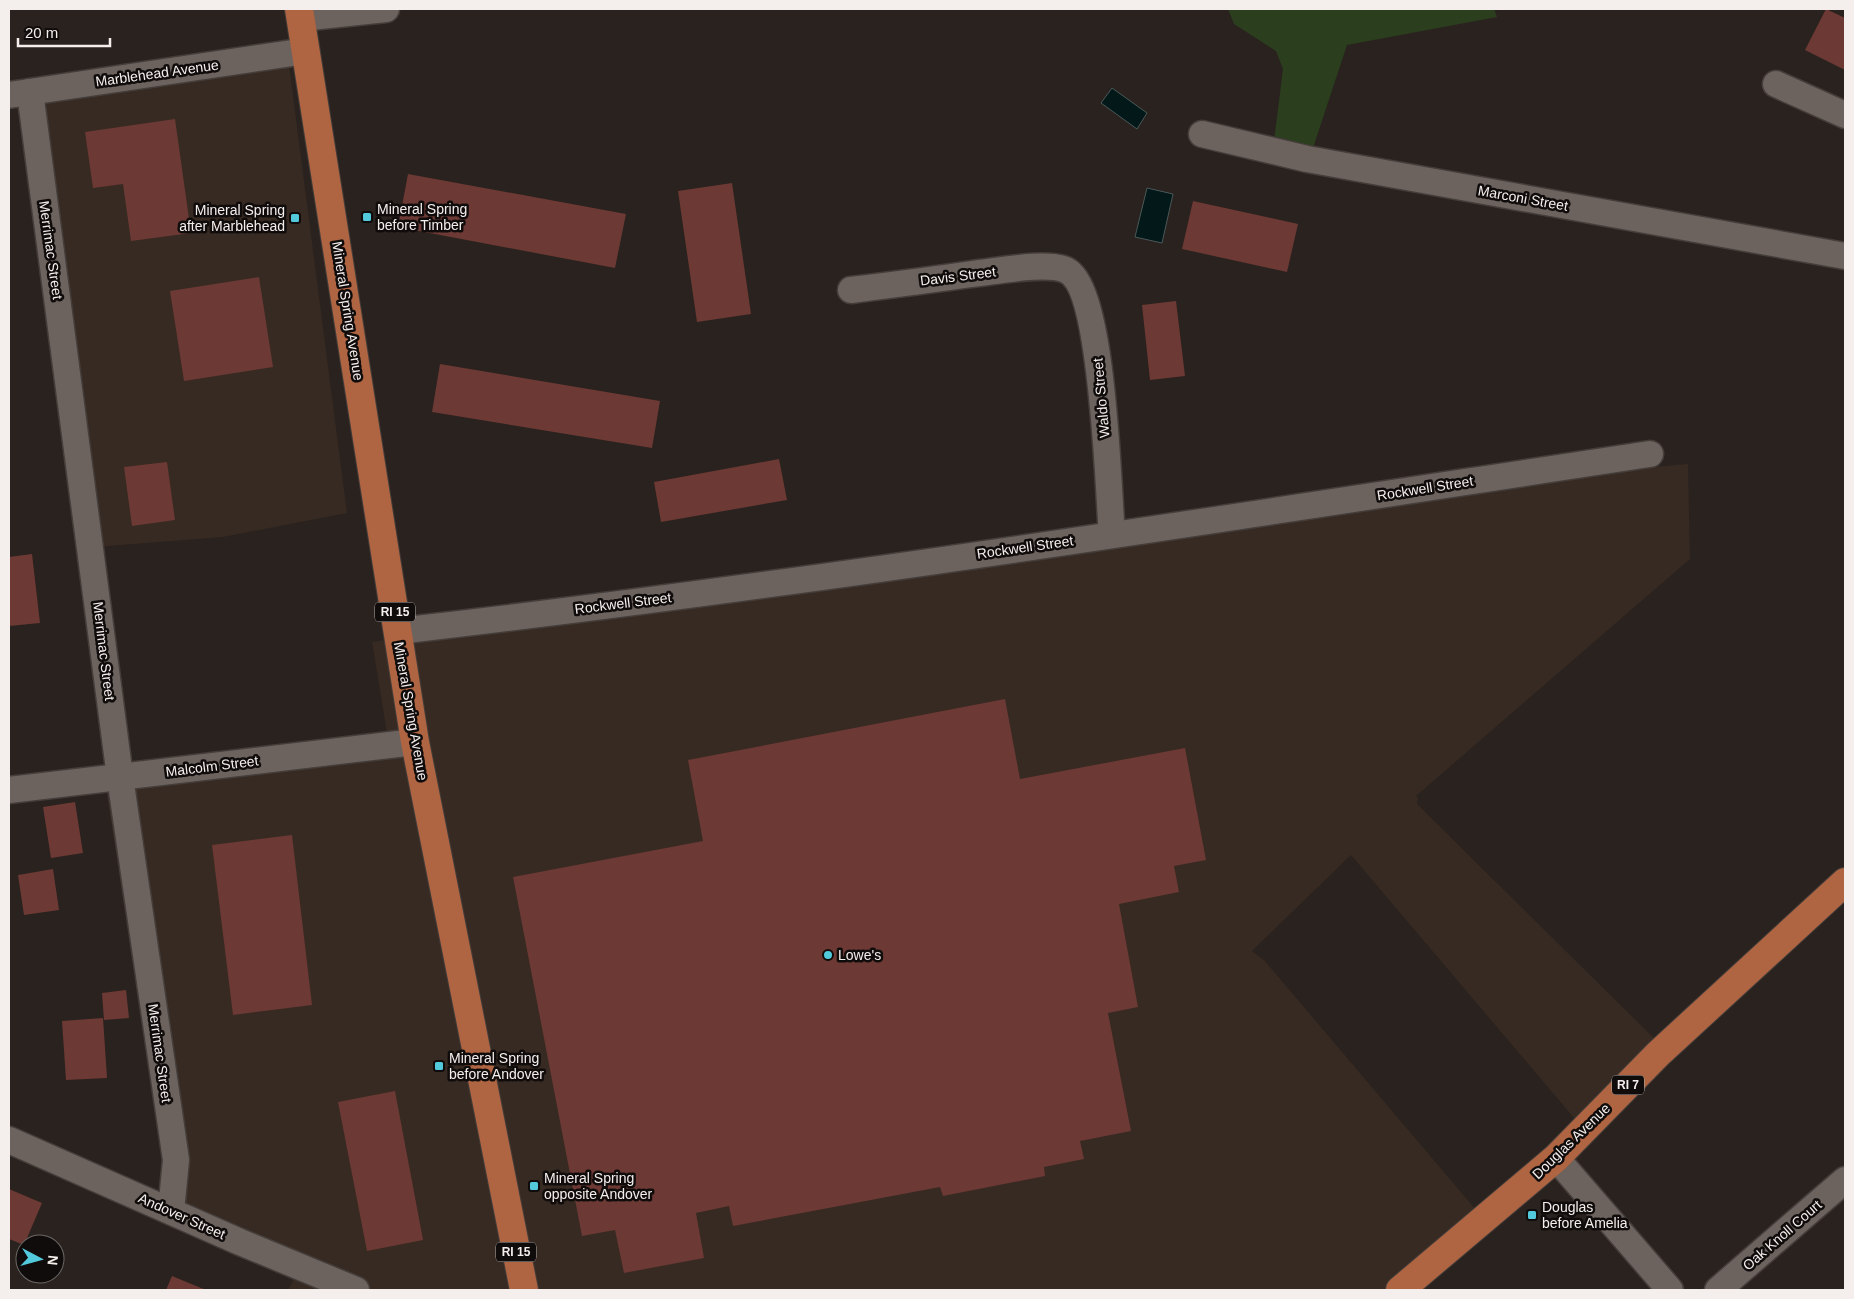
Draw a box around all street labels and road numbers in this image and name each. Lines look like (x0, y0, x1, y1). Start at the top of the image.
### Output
street label: Marblehead Avenue (94, 56, 220, 90)
street label: Marconi Street (1477, 182, 1569, 214)
street label: Merrimac Street (36, 200, 66, 301)
street label: Mineral Spring Avenue (329, 240, 367, 382)
street label: Davis Street (919, 263, 997, 289)
street label: Waldo Street (1090, 357, 1112, 439)
street label: Rockwell Street (1376, 472, 1474, 504)
street label: Rockwell Street (976, 532, 1074, 562)
street label: Rockwell Street (574, 589, 672, 617)
street label: Merrimac Street (90, 601, 118, 701)
road number: RI 15 (375, 602, 415, 622)
street label: Mineral Spring Avenue (391, 640, 431, 782)
street label: Malcolm Street (165, 752, 259, 780)
street label: Merrimac Street (145, 1003, 175, 1104)
road number: RI 7 (1612, 1076, 1644, 1094)
street label: Douglas Avenue (1529, 1100, 1613, 1182)
street label: Andover Street (136, 1190, 228, 1242)
street label: Oak Knoll Court (1739, 1196, 1825, 1273)
road number: RI 15 (496, 1242, 536, 1262)

